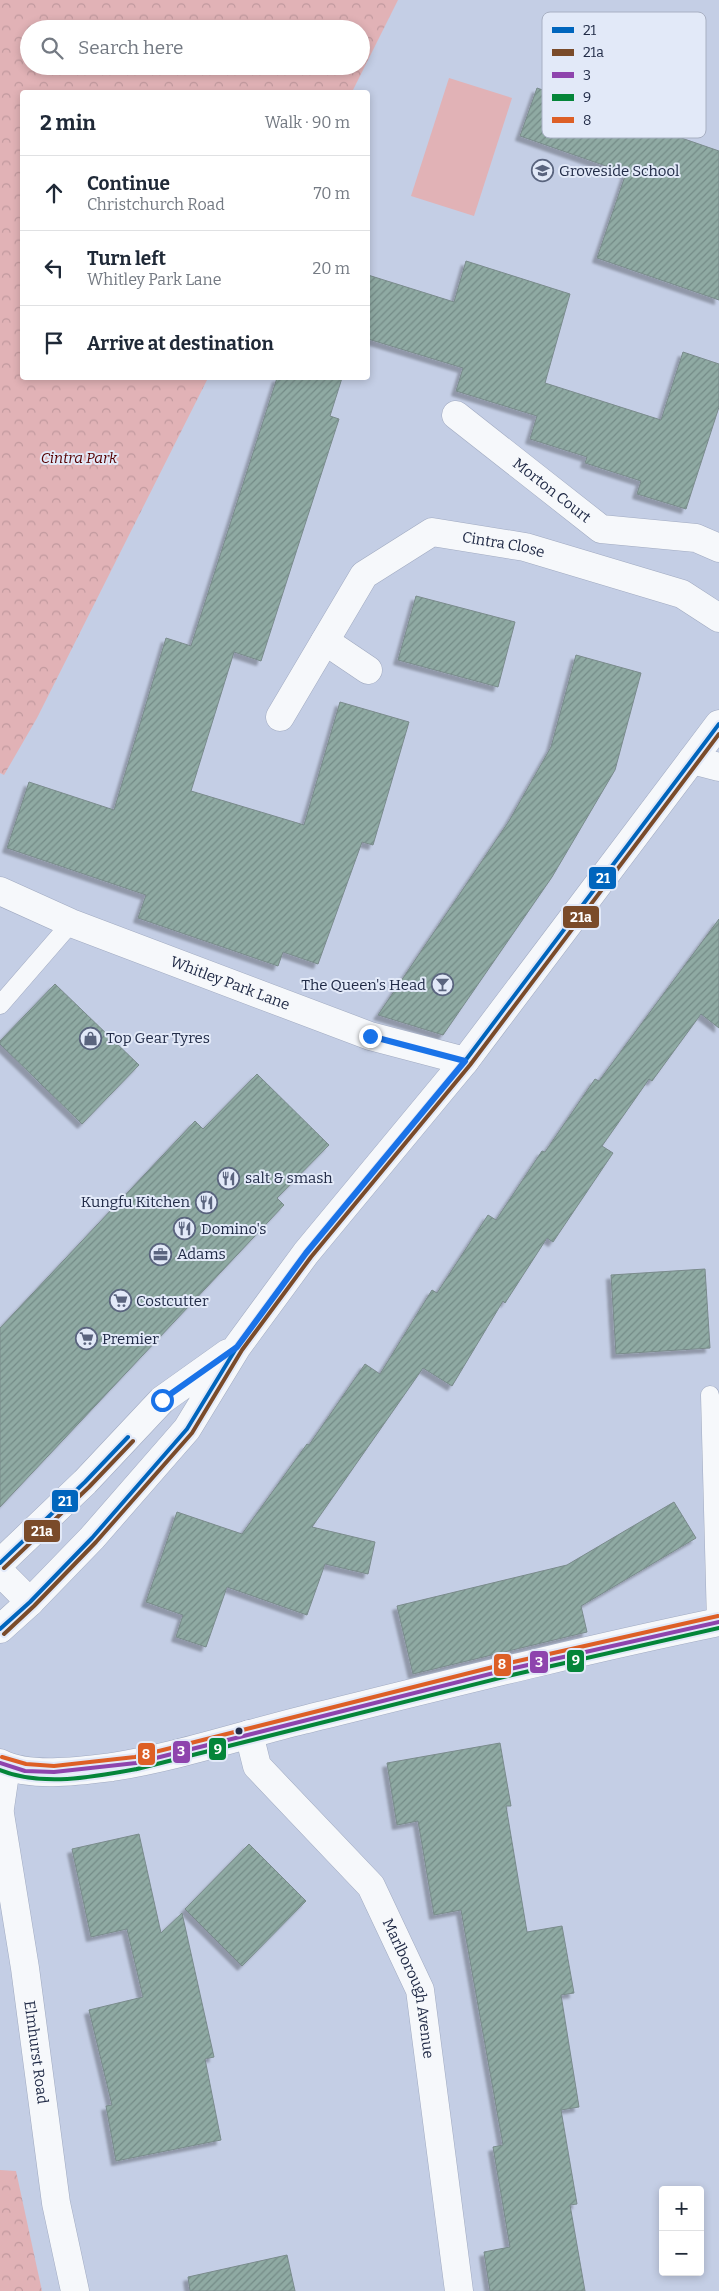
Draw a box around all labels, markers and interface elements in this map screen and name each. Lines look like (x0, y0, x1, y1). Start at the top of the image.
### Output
legend (542, 12, 706, 138)
search box (20, 20, 370, 75)
text: 21 (583, 22, 597, 39)
icon: search (38, 34, 66, 62)
text: Search here (78, 36, 183, 59)
text: 21a (583, 44, 604, 61)
text: 3 (583, 67, 591, 84)
text: 9 (583, 89, 591, 106)
text: 2 min (40, 110, 96, 136)
text: 8 (583, 112, 591, 129)
text: Walk · 90 m (265, 113, 350, 132)
school or university icon: Groveside School (531, 159, 555, 183)
place label: Groveside School (559, 162, 679, 180)
text: Continue (87, 172, 170, 195)
icon: ahead (40, 179, 68, 207)
text: 70 m (314, 184, 350, 203)
text: Christchurch Road (87, 195, 225, 214)
text: Turn left (87, 247, 166, 270)
icon: left (40, 254, 68, 282)
text: 20 m (313, 259, 350, 278)
text: Whitley Park Lane (87, 270, 221, 289)
icon: arrive (40, 329, 68, 357)
text: Arrive at destination (87, 332, 274, 355)
park label: Cintra Park (41, 449, 118, 467)
street label: Morton Court (509, 454, 595, 527)
street label: Cintra Close (461, 528, 547, 561)
line badge: 21 (588, 866, 617, 890)
text: 21 (596, 870, 610, 887)
line badge: 21a (562, 905, 600, 929)
text: 21a (570, 909, 592, 926)
street label: Whitley Park Lane (168, 952, 292, 1014)
bar icon: The Queen's Head (430, 973, 454, 997)
place label: The Queen's Head (301, 976, 426, 994)
route end (359, 1025, 382, 1048)
shop icon: Top Gear Tyres (78, 1026, 102, 1050)
place label: Top Gear Tyres (106, 1029, 210, 1047)
restaurant icon: salt & smash (217, 1166, 241, 1190)
place label: salt & smash (245, 1169, 333, 1187)
restaurant icon: Kungfu Kitchen (194, 1190, 218, 1214)
place label: Kungfu Kitchen (81, 1193, 191, 1211)
restaurant icon: Domino's (173, 1217, 197, 1241)
place label: Domino's (201, 1220, 267, 1238)
office icon: Adams (149, 1242, 173, 1266)
place label: Adams (177, 1245, 226, 1263)
supermarket icon: Costcutter (108, 1289, 132, 1313)
place label: Costcutter (136, 1292, 209, 1310)
supermarket icon: Premier (74, 1327, 98, 1351)
place label: Premier (102, 1330, 159, 1348)
route start (151, 1389, 174, 1412)
line badge: 21 (51, 1489, 79, 1513)
text: 21 (58, 1493, 72, 1510)
line badge: 21a (23, 1519, 61, 1543)
text: 21a (31, 1523, 53, 1540)
line badge: 9 (566, 1649, 585, 1673)
line badge: 3 (529, 1650, 549, 1674)
text: 9 (572, 1652, 580, 1669)
line badge: 8 (493, 1653, 512, 1677)
text: 3 (535, 1654, 543, 1671)
text: 8 (498, 1656, 506, 1673)
unlabelled marker (234, 1726, 244, 1736)
line badge: 9 (208, 1737, 227, 1761)
line badge: 3 (172, 1740, 191, 1764)
text: 9 (214, 1741, 222, 1758)
line badge: 8 (137, 1742, 156, 1766)
text: 3 (177, 1743, 185, 1760)
text: 8 (142, 1746, 150, 1763)
street label: Marlborough Avenue (379, 1916, 438, 2060)
street label: Elmhurst Road (20, 2000, 52, 2105)
map controls (659, 2186, 704, 2276)
button: + (659, 2186, 704, 2231)
button: − (659, 2231, 704, 2276)

